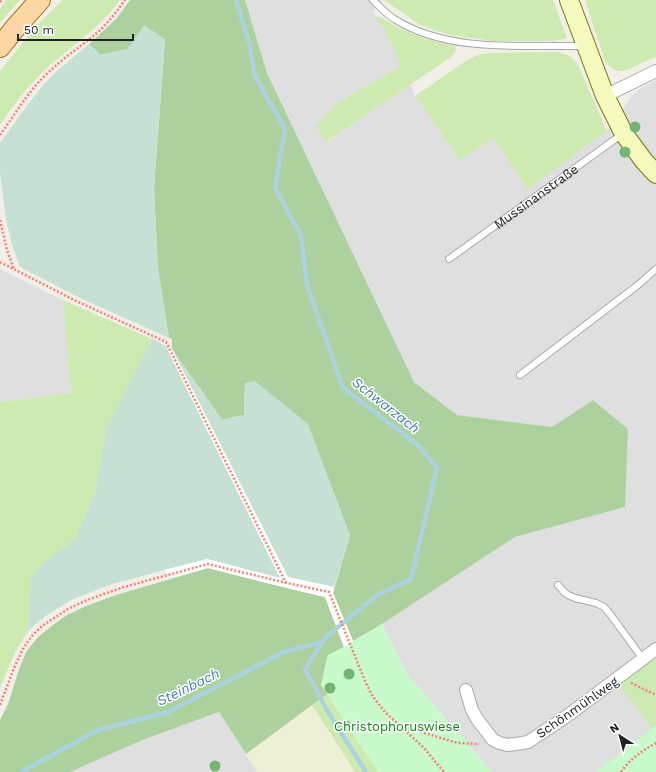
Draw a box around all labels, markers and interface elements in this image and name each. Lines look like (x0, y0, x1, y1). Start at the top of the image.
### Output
scale bar (18, 16, 133, 42)
text: 50 m (24, 23, 54, 37)
street label: Mussinanstraße (491, 161, 581, 232)
water label: Schwarzach (349, 374, 423, 436)
water label: Steinbach (154, 665, 222, 709)
street label: Schönmühlweg (533, 673, 621, 741)
north arrow (600, 716, 640, 756)
park label: Christophoruswiese (334, 719, 460, 734)
text: N (607, 721, 622, 736)

